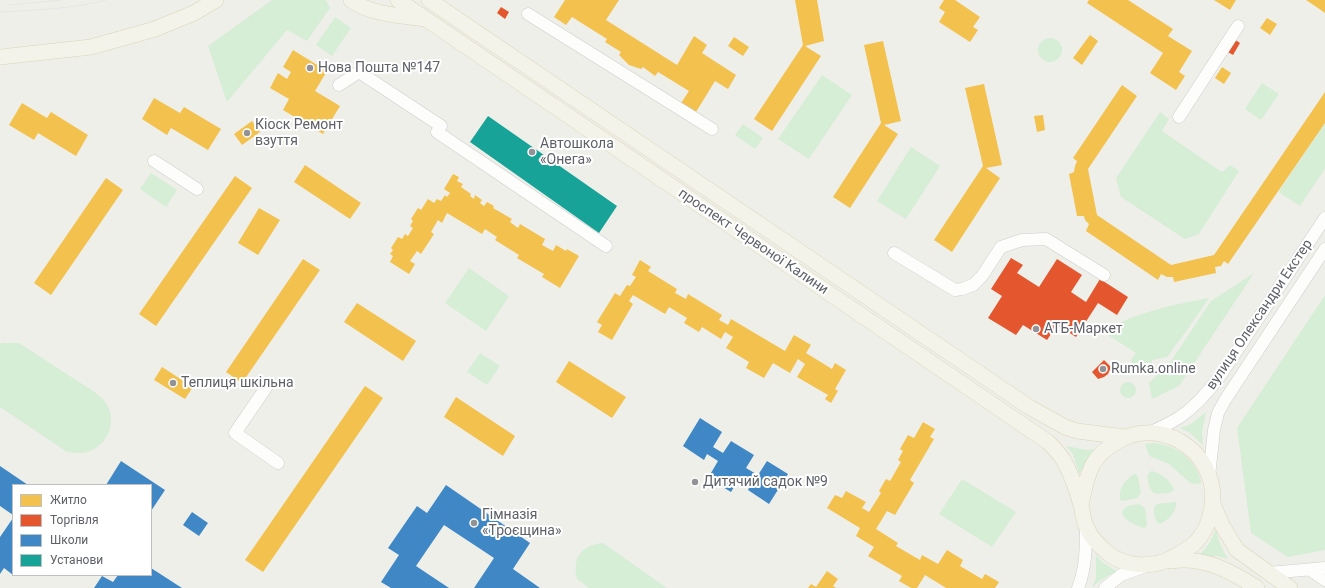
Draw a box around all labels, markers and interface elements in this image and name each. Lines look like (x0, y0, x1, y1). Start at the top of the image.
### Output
place label: Нова Пошта №147 (318, 60, 440, 76)
marker: Нова Пошта №147 (305, 63, 315, 73)
place label: Кіоск Ремонт взуття (255, 117, 343, 150)
marker: Кіоск Ремонт взуття (242, 128, 252, 138)
place label: Автошкола «Онега» (540, 136, 614, 168)
marker: Автошкола «Онега» (527, 147, 537, 157)
street label: проспект Червоної Калини (675, 185, 831, 299)
street label: вулиця Олександри Екстер (1203, 237, 1317, 393)
place label: АТБ-Маркет (1044, 321, 1123, 337)
marker: АТБ-Маркет (1031, 324, 1041, 334)
place label: Rumka.online (1111, 361, 1196, 377)
marker: Rumka.online (1098, 364, 1108, 374)
place label: Теплиця шкільна (181, 375, 294, 391)
marker: Теплиця шкільна (168, 378, 178, 388)
place label: Дитячий садок №9 (703, 474, 828, 490)
marker: Дитячий садок №9 (690, 477, 700, 487)
legend (12, 484, 152, 576)
text: Житло (50, 493, 87, 507)
place label: Гімназія «Троєщина» (482, 507, 561, 540)
text: Торгівля (50, 513, 99, 527)
marker: Гімназія «Троєщина» (469, 518, 479, 528)
text: Школи (50, 533, 88, 547)
text: Установи (50, 553, 103, 567)

